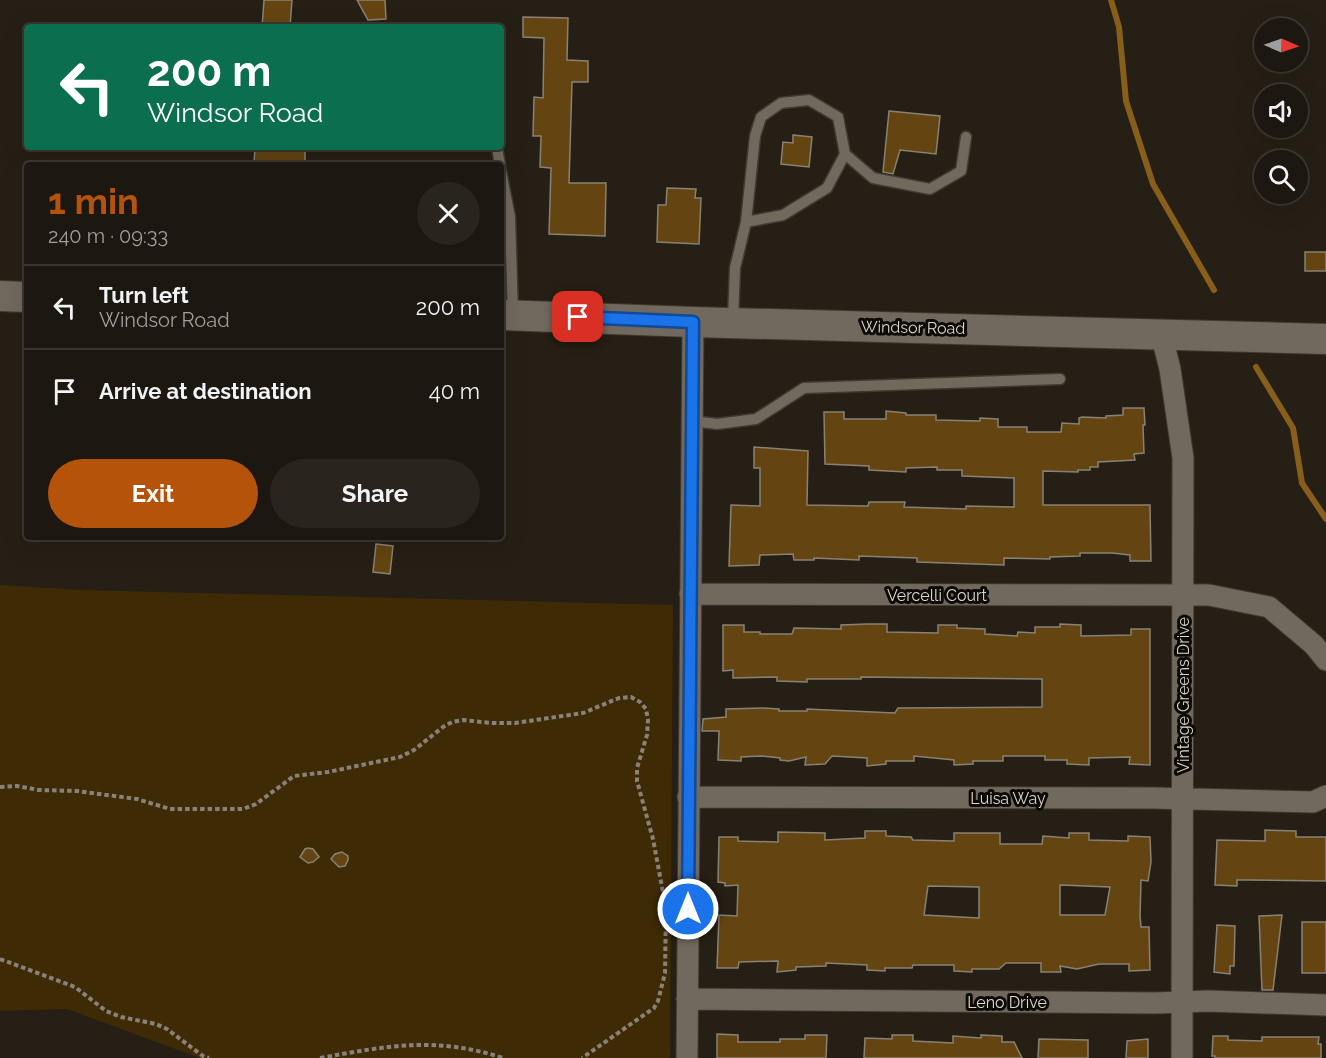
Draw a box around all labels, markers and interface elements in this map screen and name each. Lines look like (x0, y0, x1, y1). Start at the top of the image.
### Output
north arrow (1254, 18, 1308, 72)
map controls (1254, 18, 1308, 204)
text: 200 m (147, 47, 271, 96)
icon: left (48, 48, 126, 126)
button: sound (1254, 84, 1308, 138)
text: Windsor Road (147, 97, 323, 128)
button: search (1254, 150, 1308, 204)
text: 1 min (48, 180, 139, 222)
button: close (417, 182, 480, 245)
text: 240 m · 09:33 (48, 224, 168, 248)
text: Turn left (99, 282, 189, 308)
icon: left (48, 291, 81, 324)
pin (552, 291, 603, 342)
text: 200 m (416, 294, 480, 320)
icon: arrive (561, 300, 594, 333)
text: Windsor Road (99, 308, 230, 332)
street label: Windsor Road (861, 317, 965, 338)
icon: arrive (48, 375, 81, 408)
text: Arrive at destination (99, 378, 312, 404)
text: 40 m (429, 378, 480, 404)
button: Exit (48, 459, 258, 528)
button: Share (270, 459, 480, 528)
street label: Vercelli Court (887, 586, 988, 605)
street label: Vintage Greens Drive (1174, 617, 1193, 773)
street label: Luisa Way (970, 789, 1046, 808)
position arrow (656, 877, 720, 941)
street label: Leno Drive (967, 993, 1047, 1012)

